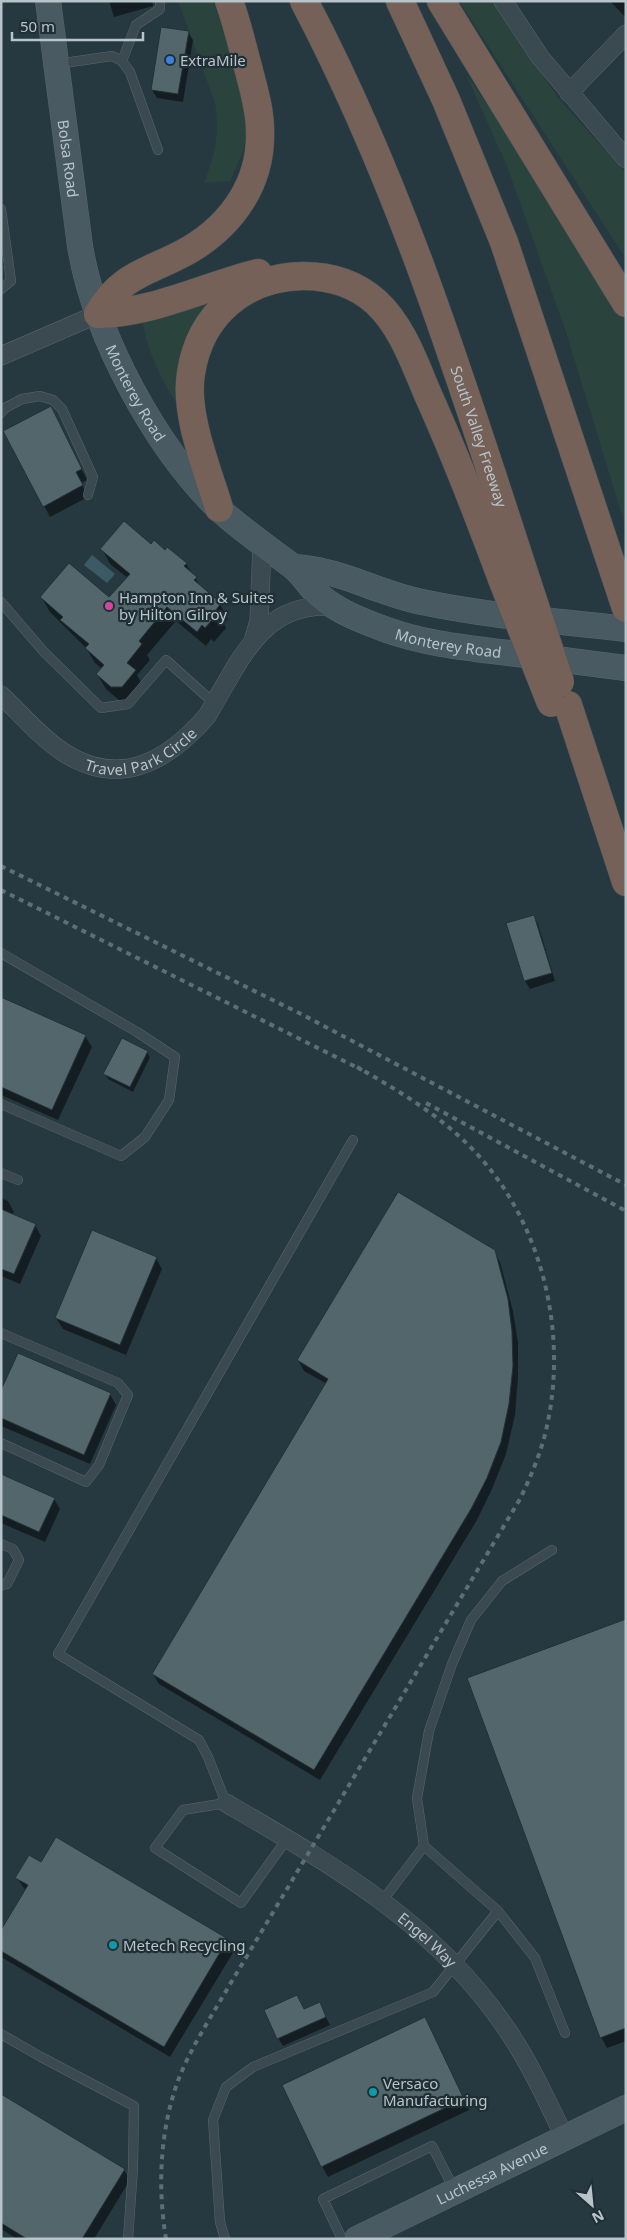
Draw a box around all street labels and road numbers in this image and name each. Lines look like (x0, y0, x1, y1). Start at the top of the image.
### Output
street label: Bolsa Road (54, 119, 84, 199)
street label: Monterey Road (101, 341, 171, 445)
street label: South Valley Freeway (446, 363, 512, 510)
street label: Monterey Road (393, 623, 503, 662)
street label: Travel Park Circle (83, 723, 201, 779)
street label: Engel Way (394, 1908, 462, 1972)
street label: Luchessa Avenue (433, 2138, 551, 2209)

